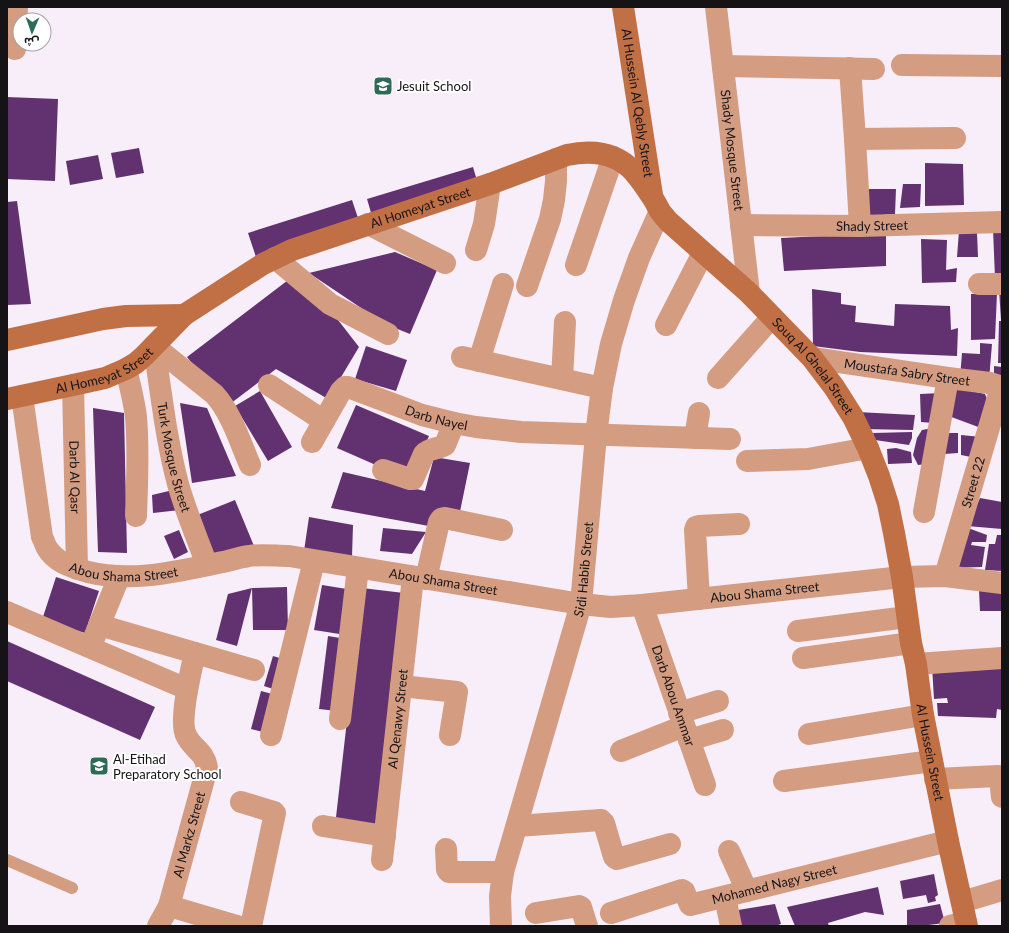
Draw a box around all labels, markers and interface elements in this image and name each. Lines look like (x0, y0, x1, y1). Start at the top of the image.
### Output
north arrow (12, 12, 52, 52)
street label: Al Hussein Al Qebly Street (618, 27, 657, 179)
text: ش (24, 35, 39, 49)
school or university icon: Jesuit School (372, 75, 394, 97)
place label: Jesuit School (397, 78, 471, 94)
street label: Shady Mosque Street (718, 89, 747, 212)
street label: Al Homeyat Street (368, 183, 473, 231)
street label: Shady Street (836, 217, 909, 234)
street label: Souq Al Ghelal Street (769, 314, 857, 418)
street label: Al Homeyat Street (54, 344, 156, 397)
street label: Moustafa Sabry Street (843, 355, 971, 389)
street label: Turk Mosque Street (154, 401, 195, 514)
street label: Darb Nayel (403, 401, 469, 433)
street label: Darb Al Qasr (66, 440, 84, 514)
street label: Street 22 (958, 454, 988, 510)
street label: Sidi Habib Street (570, 521, 596, 619)
street label: Abou Shama Street (67, 559, 180, 584)
street label: Abou Shama Street (388, 565, 499, 598)
street label: Abou Shama Street (709, 578, 820, 606)
street label: Darb Abou Ammar (649, 643, 699, 749)
street label: Al Qenawy Street (384, 668, 411, 770)
street label: Al Hussein Street (914, 703, 948, 802)
place label: Al-Etihad Preparatory School (113, 751, 222, 782)
school or university icon: Al-Etihad Preparatory School (88, 755, 110, 777)
street label: Al Markz Street (169, 789, 208, 879)
street label: Mohamed Nagy Street (710, 861, 839, 907)

